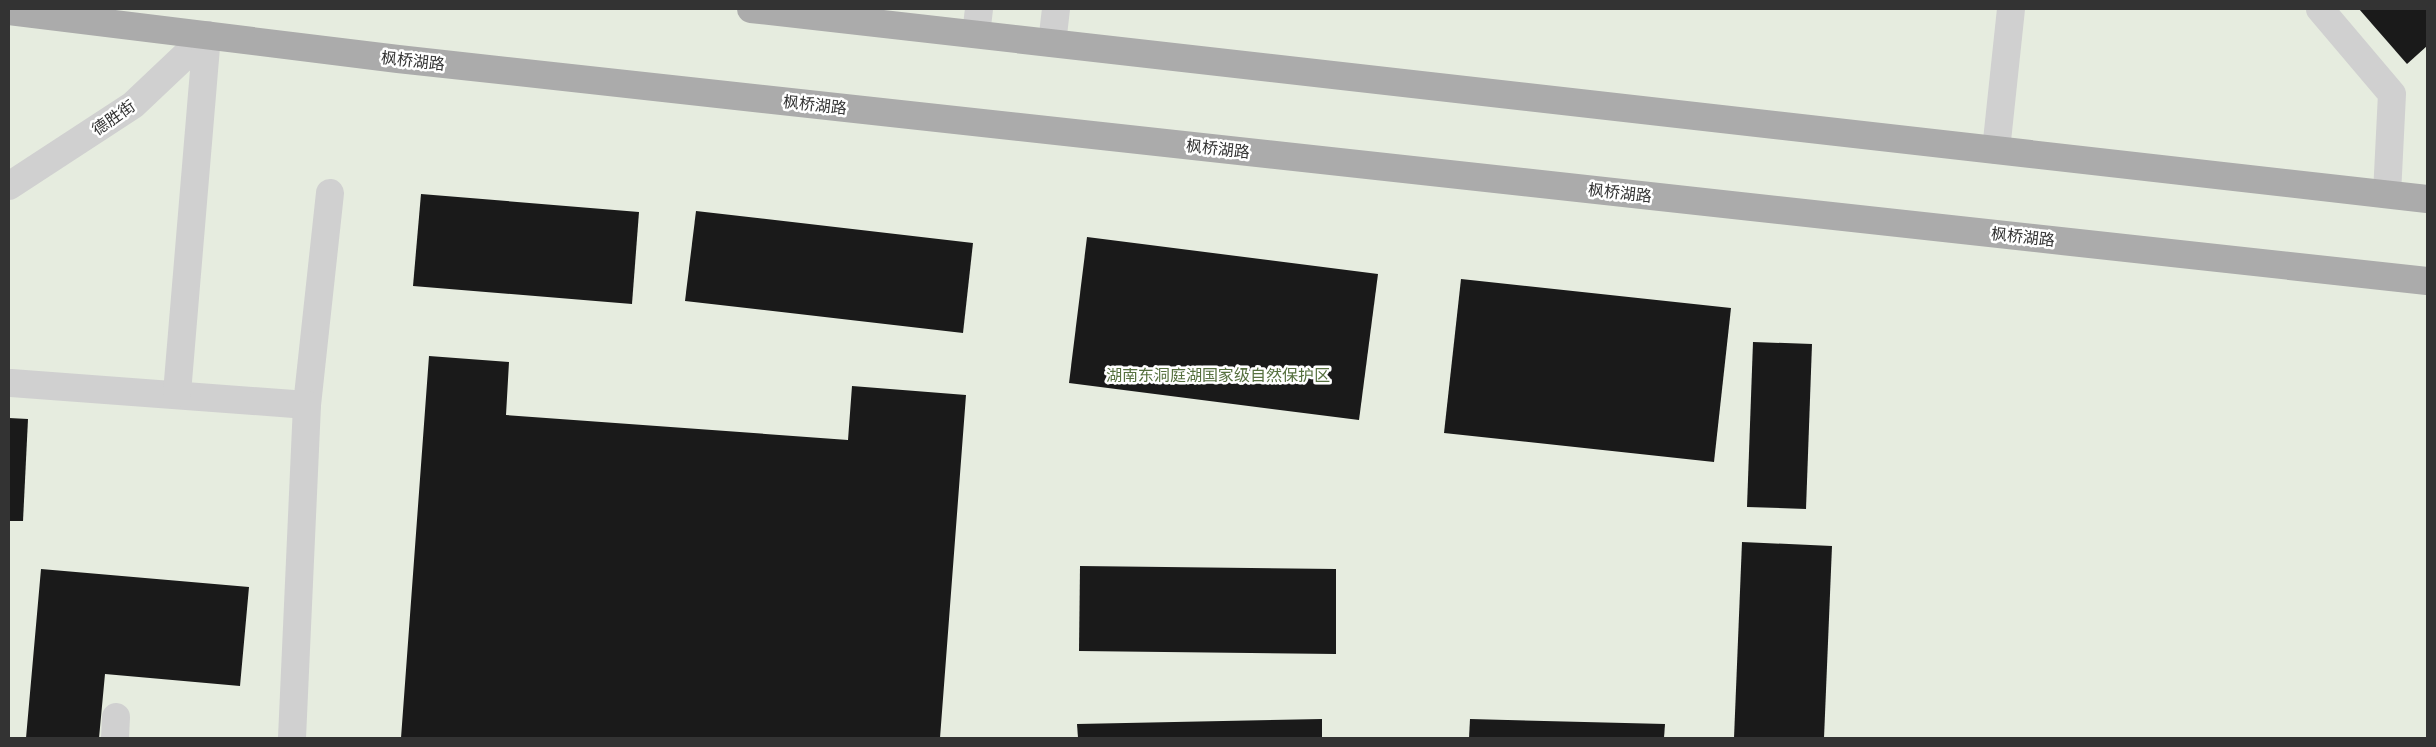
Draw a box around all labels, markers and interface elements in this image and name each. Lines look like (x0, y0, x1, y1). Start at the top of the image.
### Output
street label: 枫桥湖路 (380, 47, 446, 73)
street label: 枫桥湖路 (782, 91, 848, 117)
street label: 德胜街 (88, 95, 138, 139)
street label: 枫桥湖路 (1185, 135, 1251, 161)
street label: 枫桥湖路 (1587, 179, 1653, 205)
street label: 枫桥湖路 (1990, 223, 2056, 249)
park label: 湖南东洞庭湖国家级自然保护区 (1106, 365, 1330, 384)

